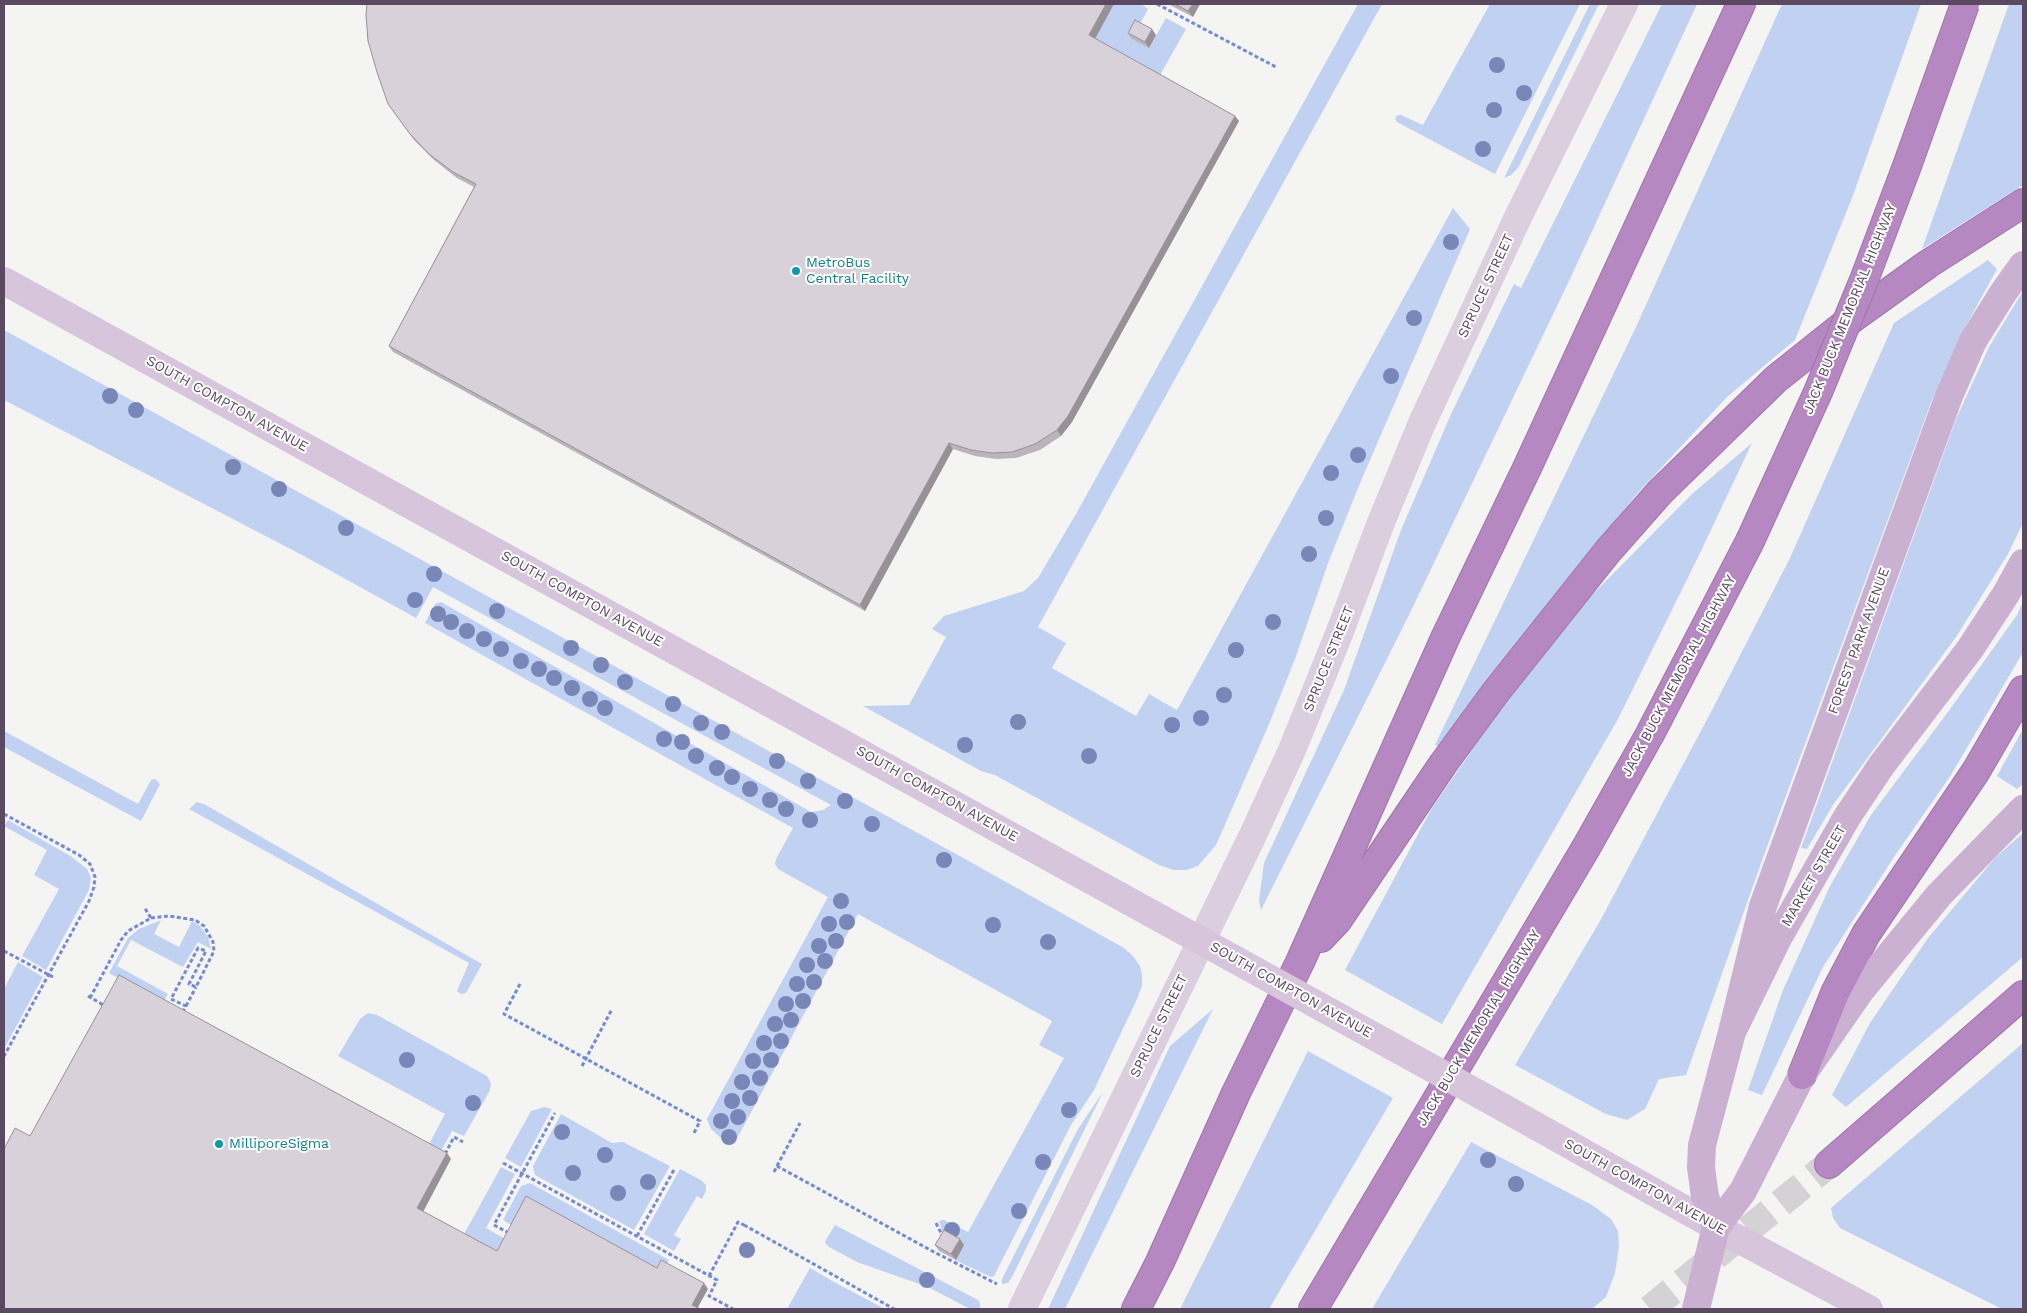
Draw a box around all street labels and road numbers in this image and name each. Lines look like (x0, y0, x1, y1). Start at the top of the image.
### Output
street label: JACK BUCK MEMORIAL HIGHWAY (1800, 201, 1900, 417)
street label: SPRUCE STREET (1455, 231, 1517, 341)
street label: SOUTH COMPTON AVENUE (143, 352, 311, 456)
street label: SOUTH COMPTON AVENUE (498, 547, 666, 651)
street label: FOREST PARK AVENUE (1825, 565, 1893, 717)
street label: JACK BUCK MEMORIAL HIGHWAY (1619, 572, 1739, 780)
street label: SPRUCE STREET (1300, 604, 1358, 714)
street label: SOUTH COMPTON AVENUE (853, 742, 1021, 846)
street label: MARKET STREET (1778, 822, 1850, 930)
street label: JACK BUCK MEMORIAL HIGHWAY (1414, 927, 1544, 1129)
street label: SOUTH COMPTON AVENUE (1207, 938, 1375, 1042)
street label: SPRUCE STREET (1127, 972, 1191, 1080)
street label: SOUTH COMPTON AVENUE (1561, 1135, 1729, 1239)

